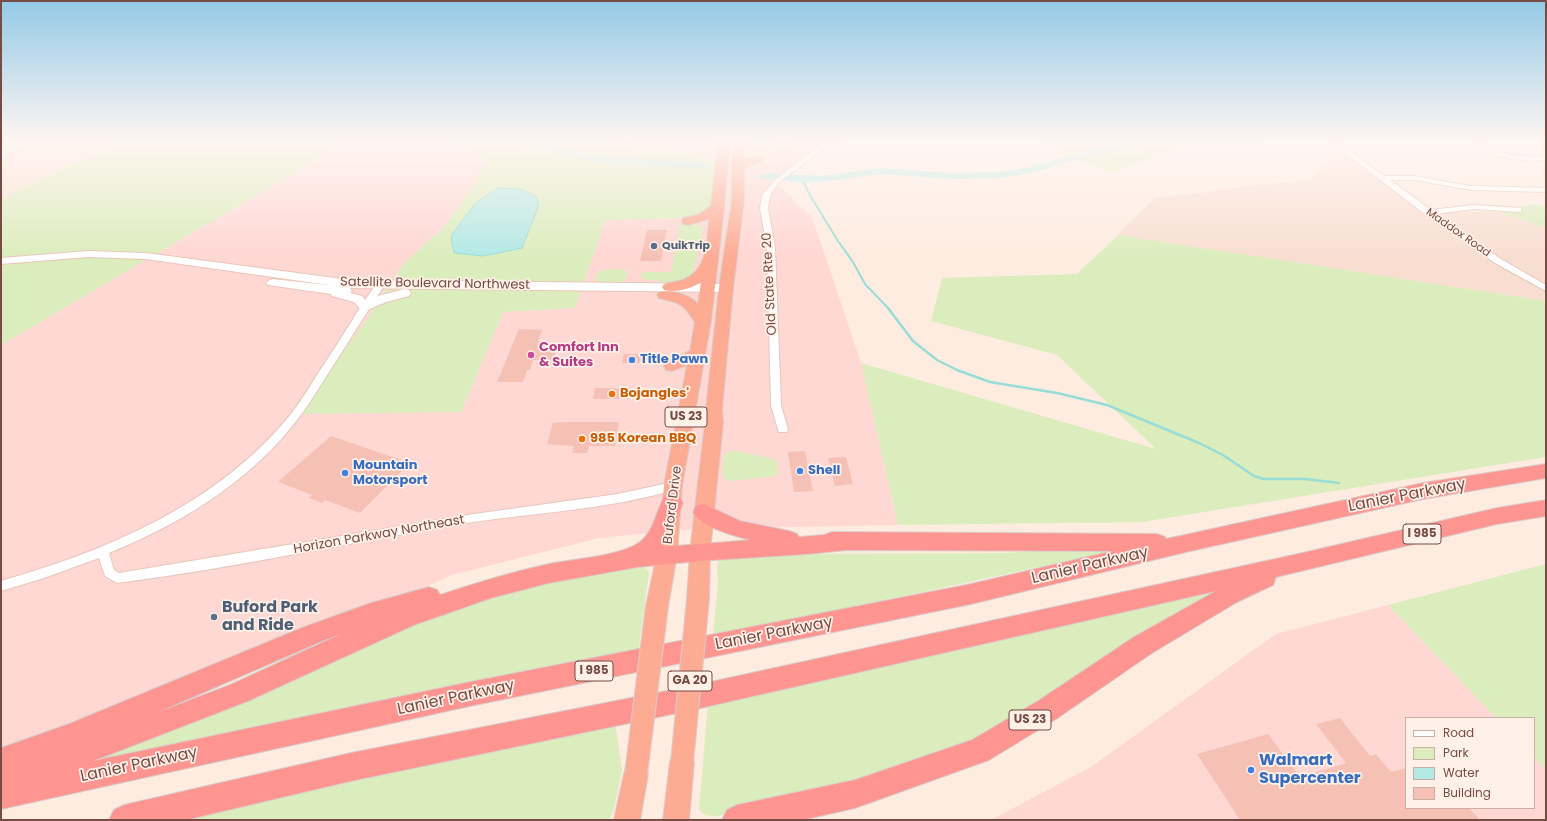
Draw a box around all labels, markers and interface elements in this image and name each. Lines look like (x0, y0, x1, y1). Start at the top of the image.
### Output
street label: Maddox Road (1423, 206, 1493, 260)
street label: Old State Rte 20 (760, 232, 780, 336)
place label: QuikTrip (662, 239, 710, 253)
marker: QuikTrip (649, 241, 659, 251)
street label: Satellite Boulevard Northwest (340, 275, 530, 293)
place label: Comfort Inn & Suites (539, 340, 619, 371)
marker: Comfort Inn & Suites (526, 350, 536, 360)
place label: Title Pawn (640, 352, 708, 368)
marker: Title Pawn (627, 355, 637, 365)
place label: Bojangles' (620, 386, 689, 402)
marker: Bojangles' (607, 389, 617, 399)
road number: US 23 (665, 407, 707, 427)
place label: 985 Korean BBQ (590, 431, 696, 447)
marker: 985 Korean BBQ (577, 434, 587, 444)
place label: Mountain Motorsport (353, 458, 428, 489)
place label: Shell (808, 463, 840, 479)
street label: Buford Drive (660, 465, 686, 545)
marker: Shell (795, 466, 805, 476)
marker: Mountain Motorsport (340, 468, 350, 478)
street label: Lanier Parkway (1347, 475, 1467, 517)
street label: Horizon Parkway Northeast (292, 512, 466, 558)
road number: I 985 (1403, 524, 1441, 544)
street label: Lanier Parkway (1030, 543, 1150, 589)
place label: Buford Park and Ride (222, 598, 318, 636)
marker: Buford Park and Ride (209, 612, 219, 622)
street label: Lanier Parkway (714, 613, 834, 655)
road number: I 985 (575, 661, 613, 681)
road number: GA 20 (668, 671, 712, 691)
street label: Lanier Parkway (396, 676, 516, 720)
road number: US 23 (1009, 710, 1051, 730)
legend (1405, 717, 1535, 809)
text: Road (1443, 724, 1474, 741)
street label: Lanier Parkway (79, 743, 199, 787)
text: Park (1443, 744, 1469, 761)
place label: Walmart Supercenter (1259, 751, 1361, 789)
text: Water (1443, 764, 1479, 781)
marker: Walmart Supercenter (1246, 765, 1256, 775)
text: Building (1443, 784, 1491, 801)

